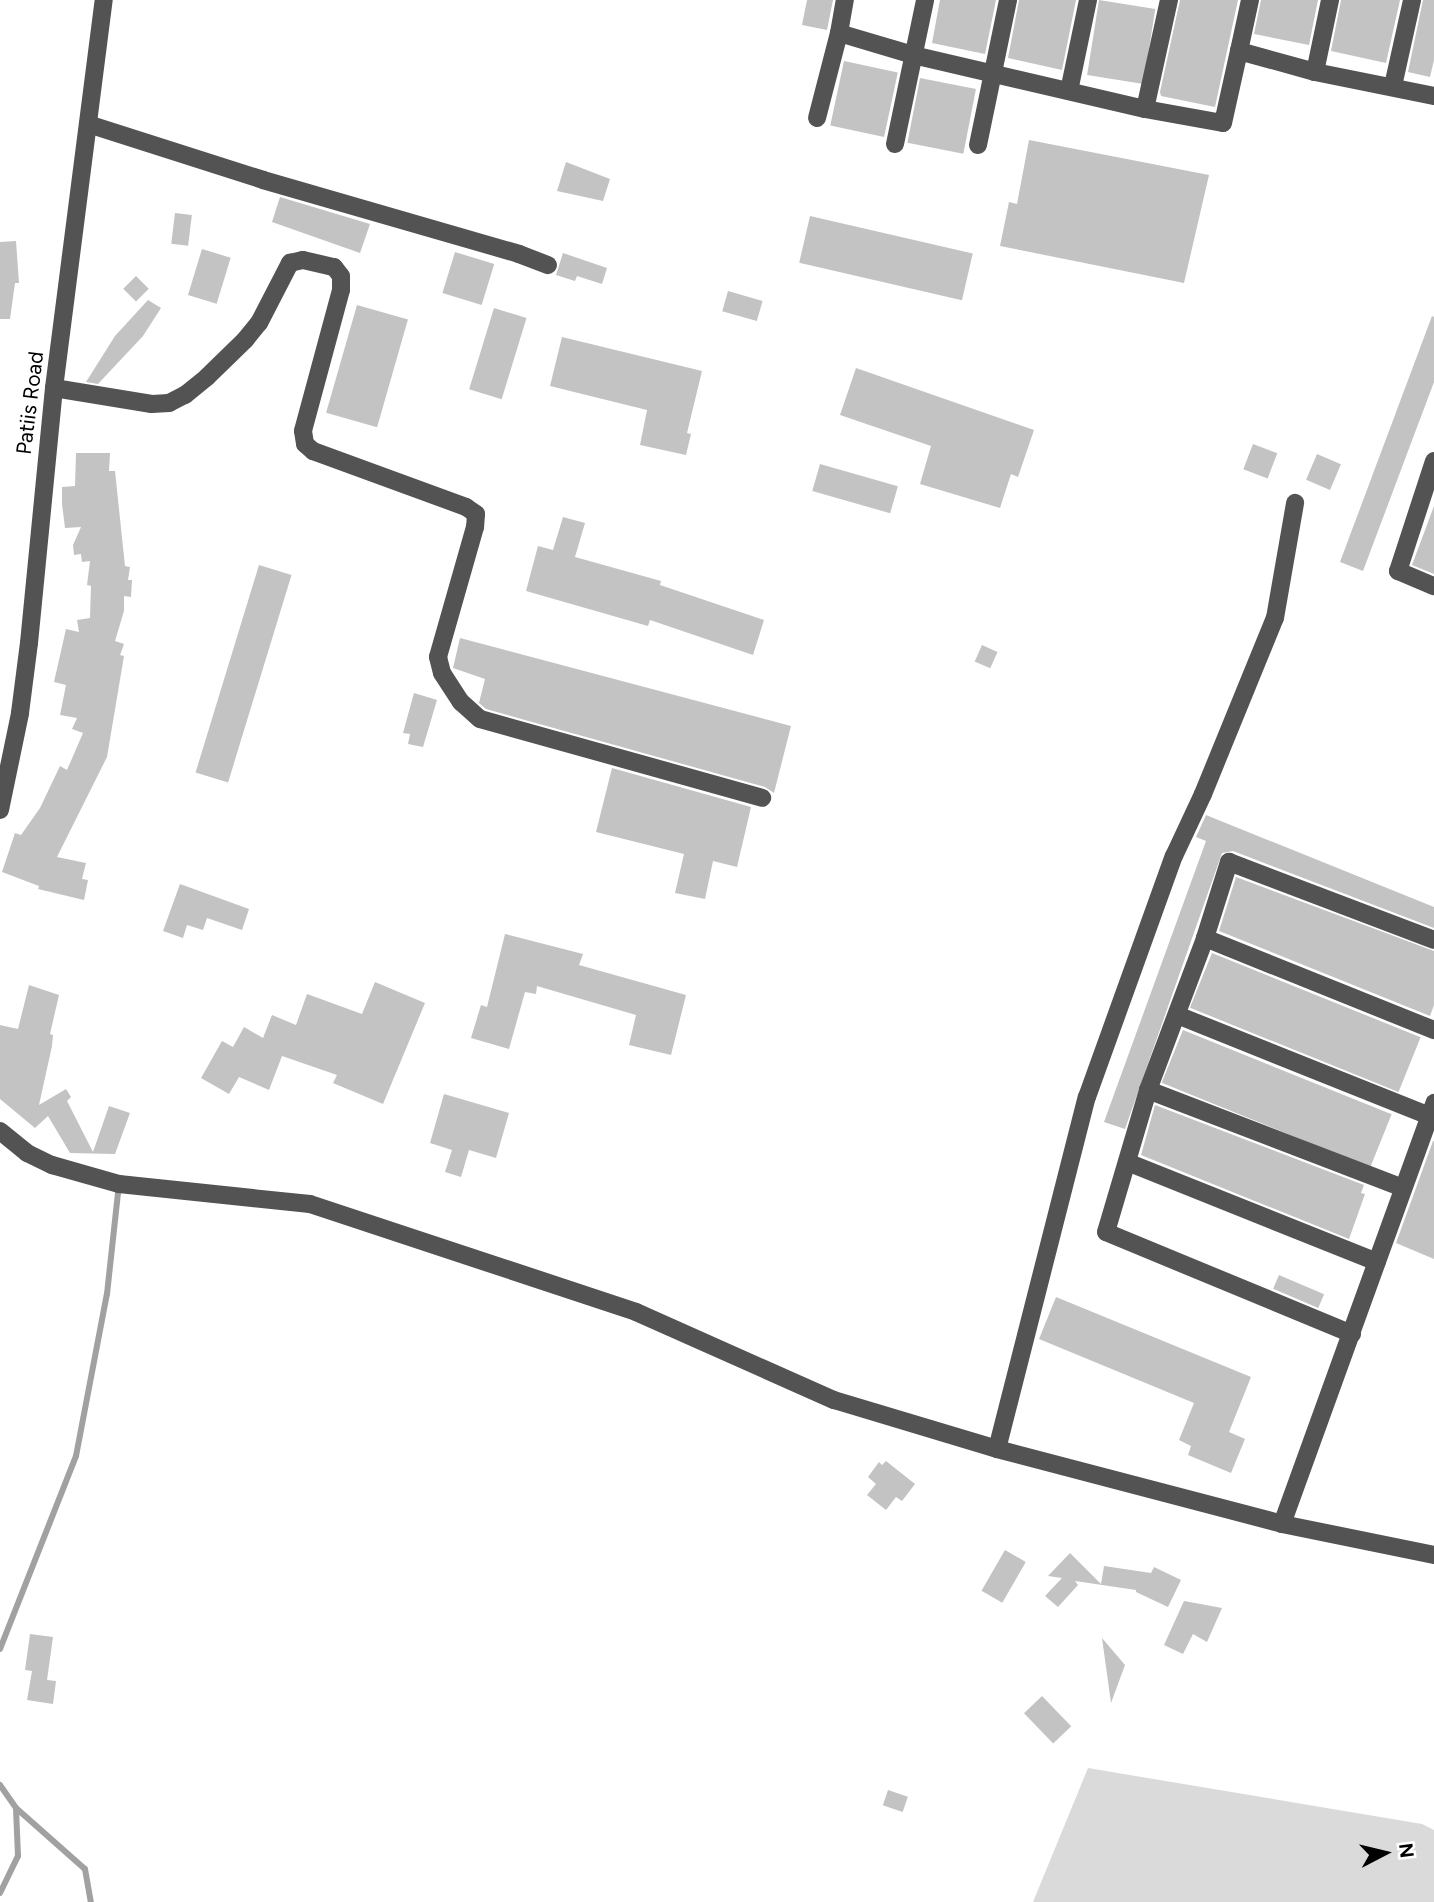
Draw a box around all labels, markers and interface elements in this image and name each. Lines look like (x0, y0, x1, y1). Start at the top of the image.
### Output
street label: Patiis Road (11, 350, 49, 456)
north arrow (1350, 1818, 1420, 1888)
text: N (1394, 1842, 1419, 1859)

